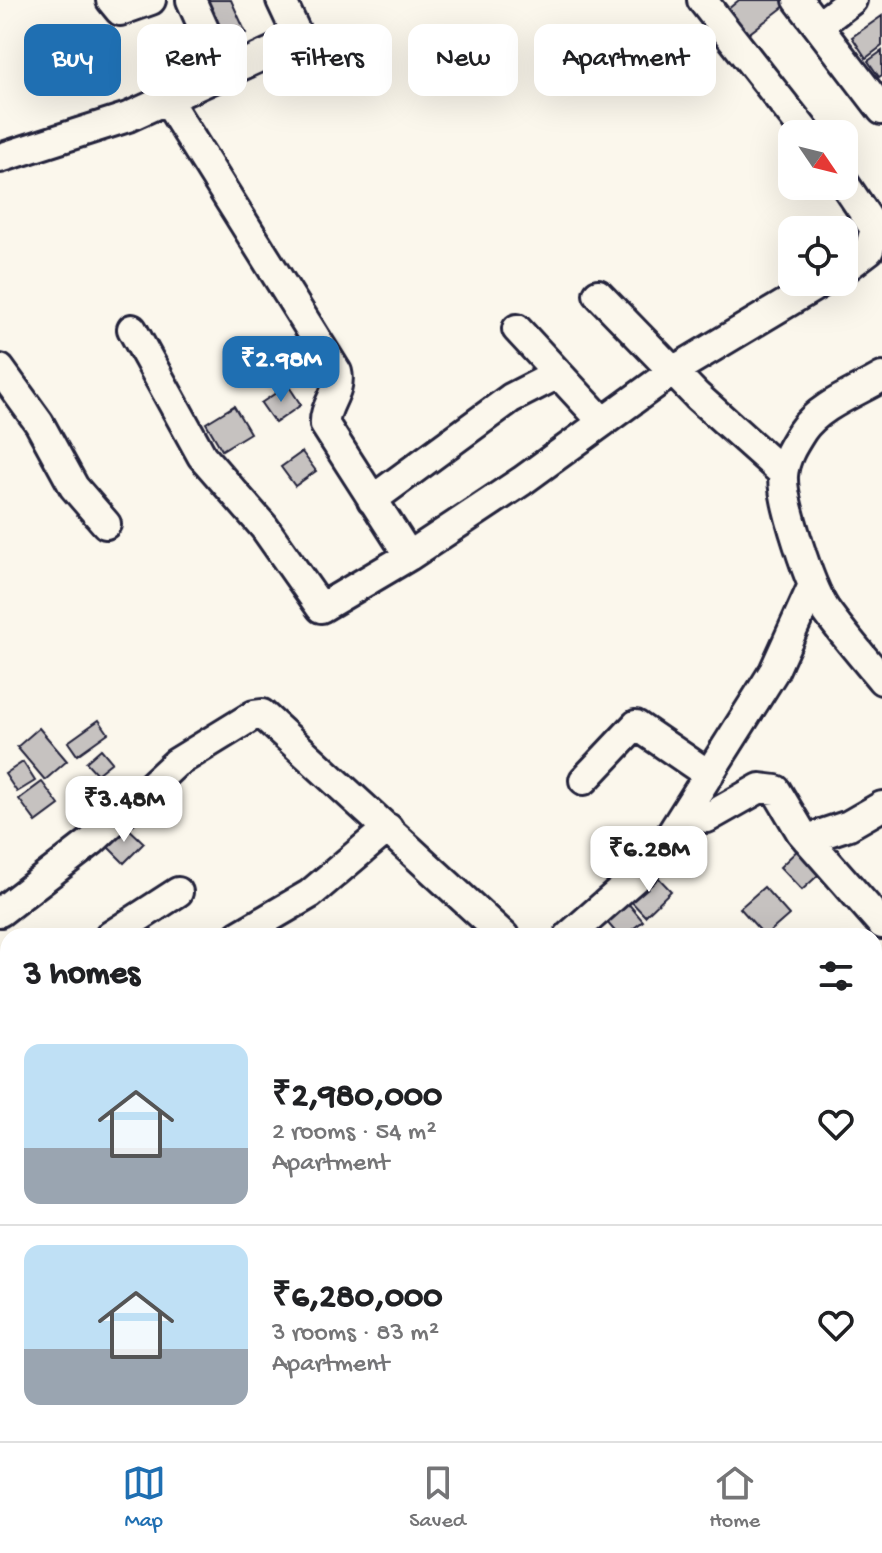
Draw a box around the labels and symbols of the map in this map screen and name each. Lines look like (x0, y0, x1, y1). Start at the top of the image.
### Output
north arrow (778, 120, 858, 200)
pin: ₹2.98M (216, 336, 346, 404)
pin: ₹3.48M (59, 776, 189, 844)
pin: ₹6.28M (584, 826, 714, 894)

